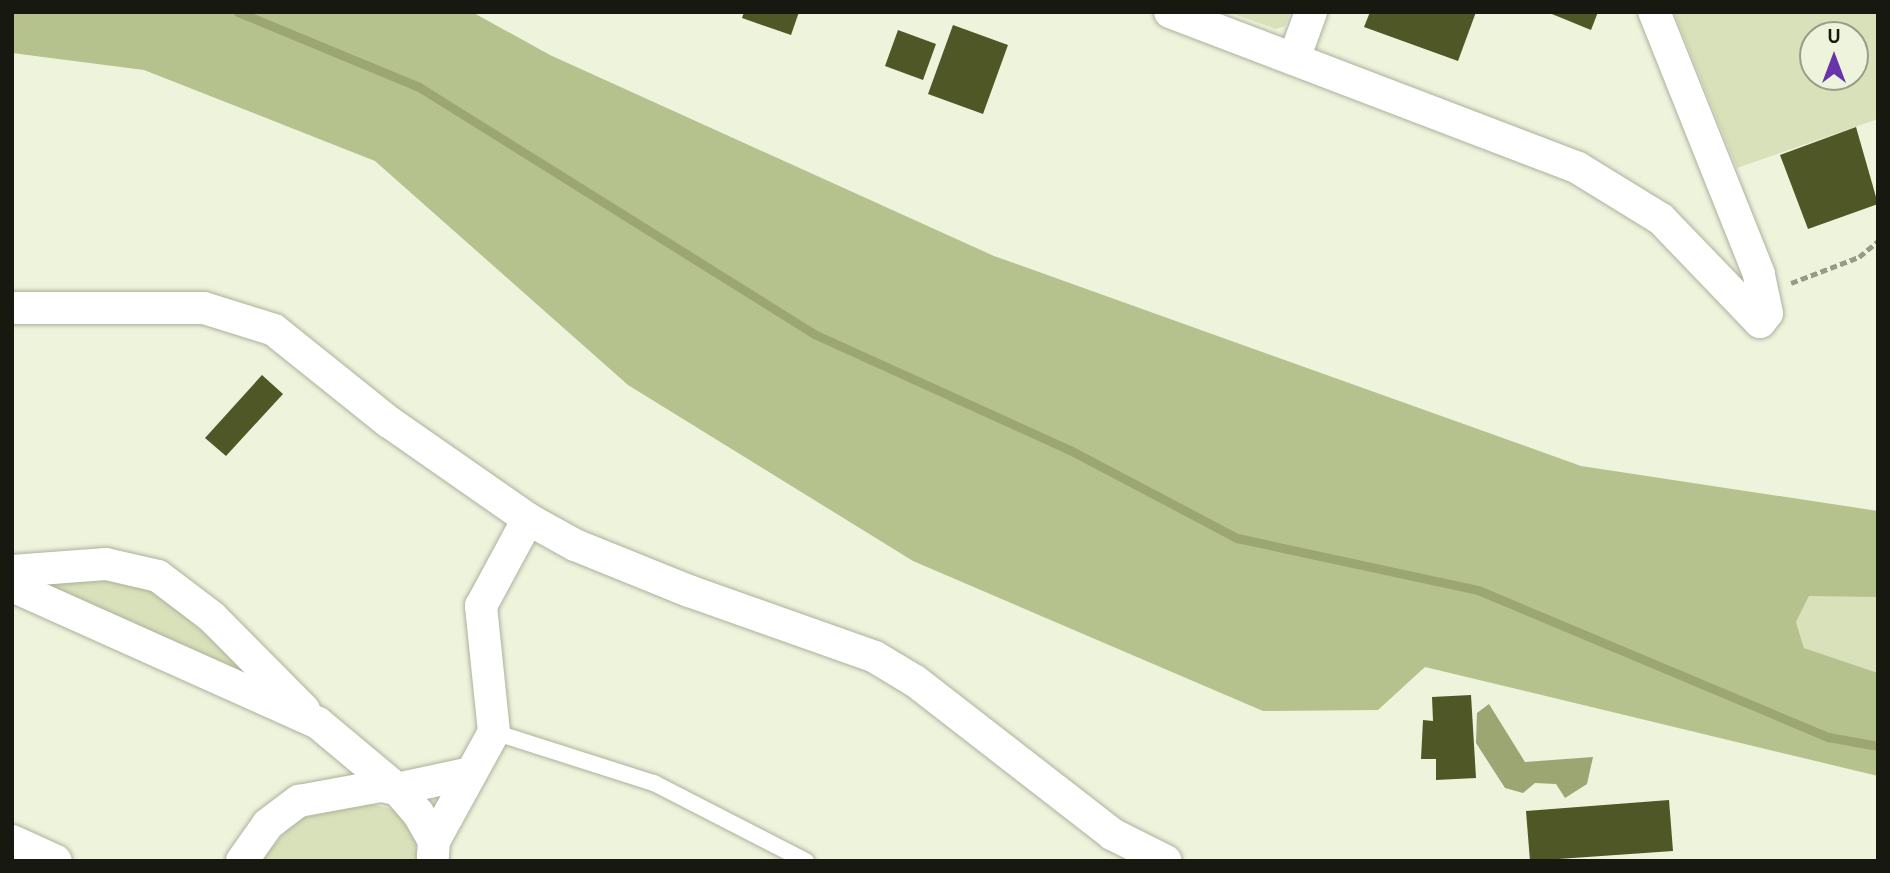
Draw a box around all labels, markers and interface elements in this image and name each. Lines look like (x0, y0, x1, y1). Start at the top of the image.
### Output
north arrow (1799, 21, 1869, 91)
text: U (1827, 24, 1841, 49)

